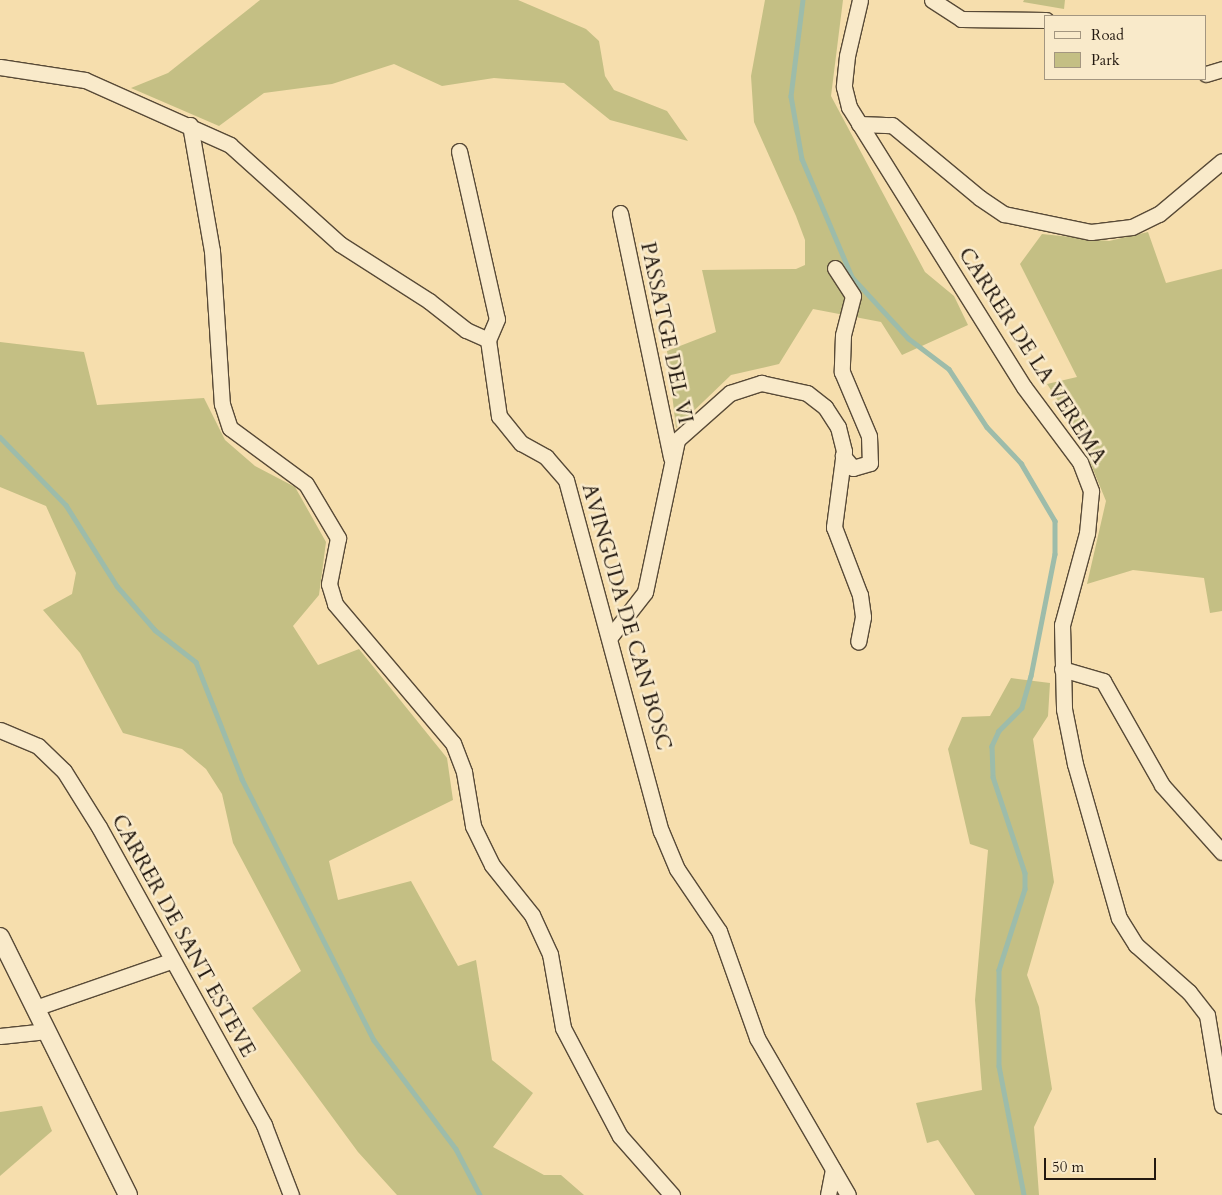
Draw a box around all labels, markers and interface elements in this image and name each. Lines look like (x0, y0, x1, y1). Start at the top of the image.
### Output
legend (1044, 15, 1207, 80)
text: Road (1091, 25, 1124, 45)
text: Park (1091, 50, 1120, 70)
street label: PASSATGE DEL VI (634, 240, 698, 426)
street label: CARRER DE LA VEREMA (953, 243, 1111, 469)
street label: AVINGUDA DE CAN BOSC (576, 481, 676, 753)
street label: CARRER DE SANT ESTEVE (106, 810, 260, 1062)
scale bar (1047, 1148, 1160, 1180)
text: 50 m (1052, 1157, 1084, 1177)

